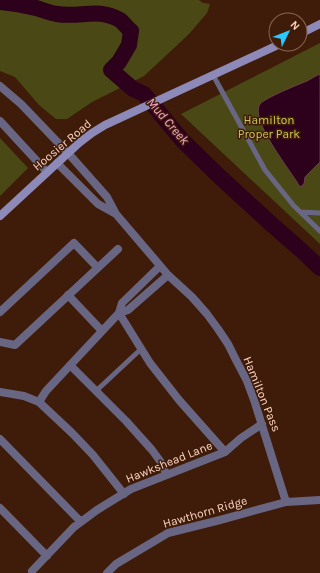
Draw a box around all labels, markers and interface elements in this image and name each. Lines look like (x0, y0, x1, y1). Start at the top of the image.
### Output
north arrow (268, 12, 308, 52)
text: N (288, 18, 302, 33)
water label: Mud Creek (144, 95, 193, 148)
park label: Hamilton Proper Park (238, 113, 300, 141)
street label: Hoosier Road (30, 116, 94, 174)
street label: Hamilton Pass (241, 354, 283, 434)
street label: Hawkshead Lane (124, 438, 214, 486)
street label: Hawthorn Ridge (161, 493, 249, 531)

